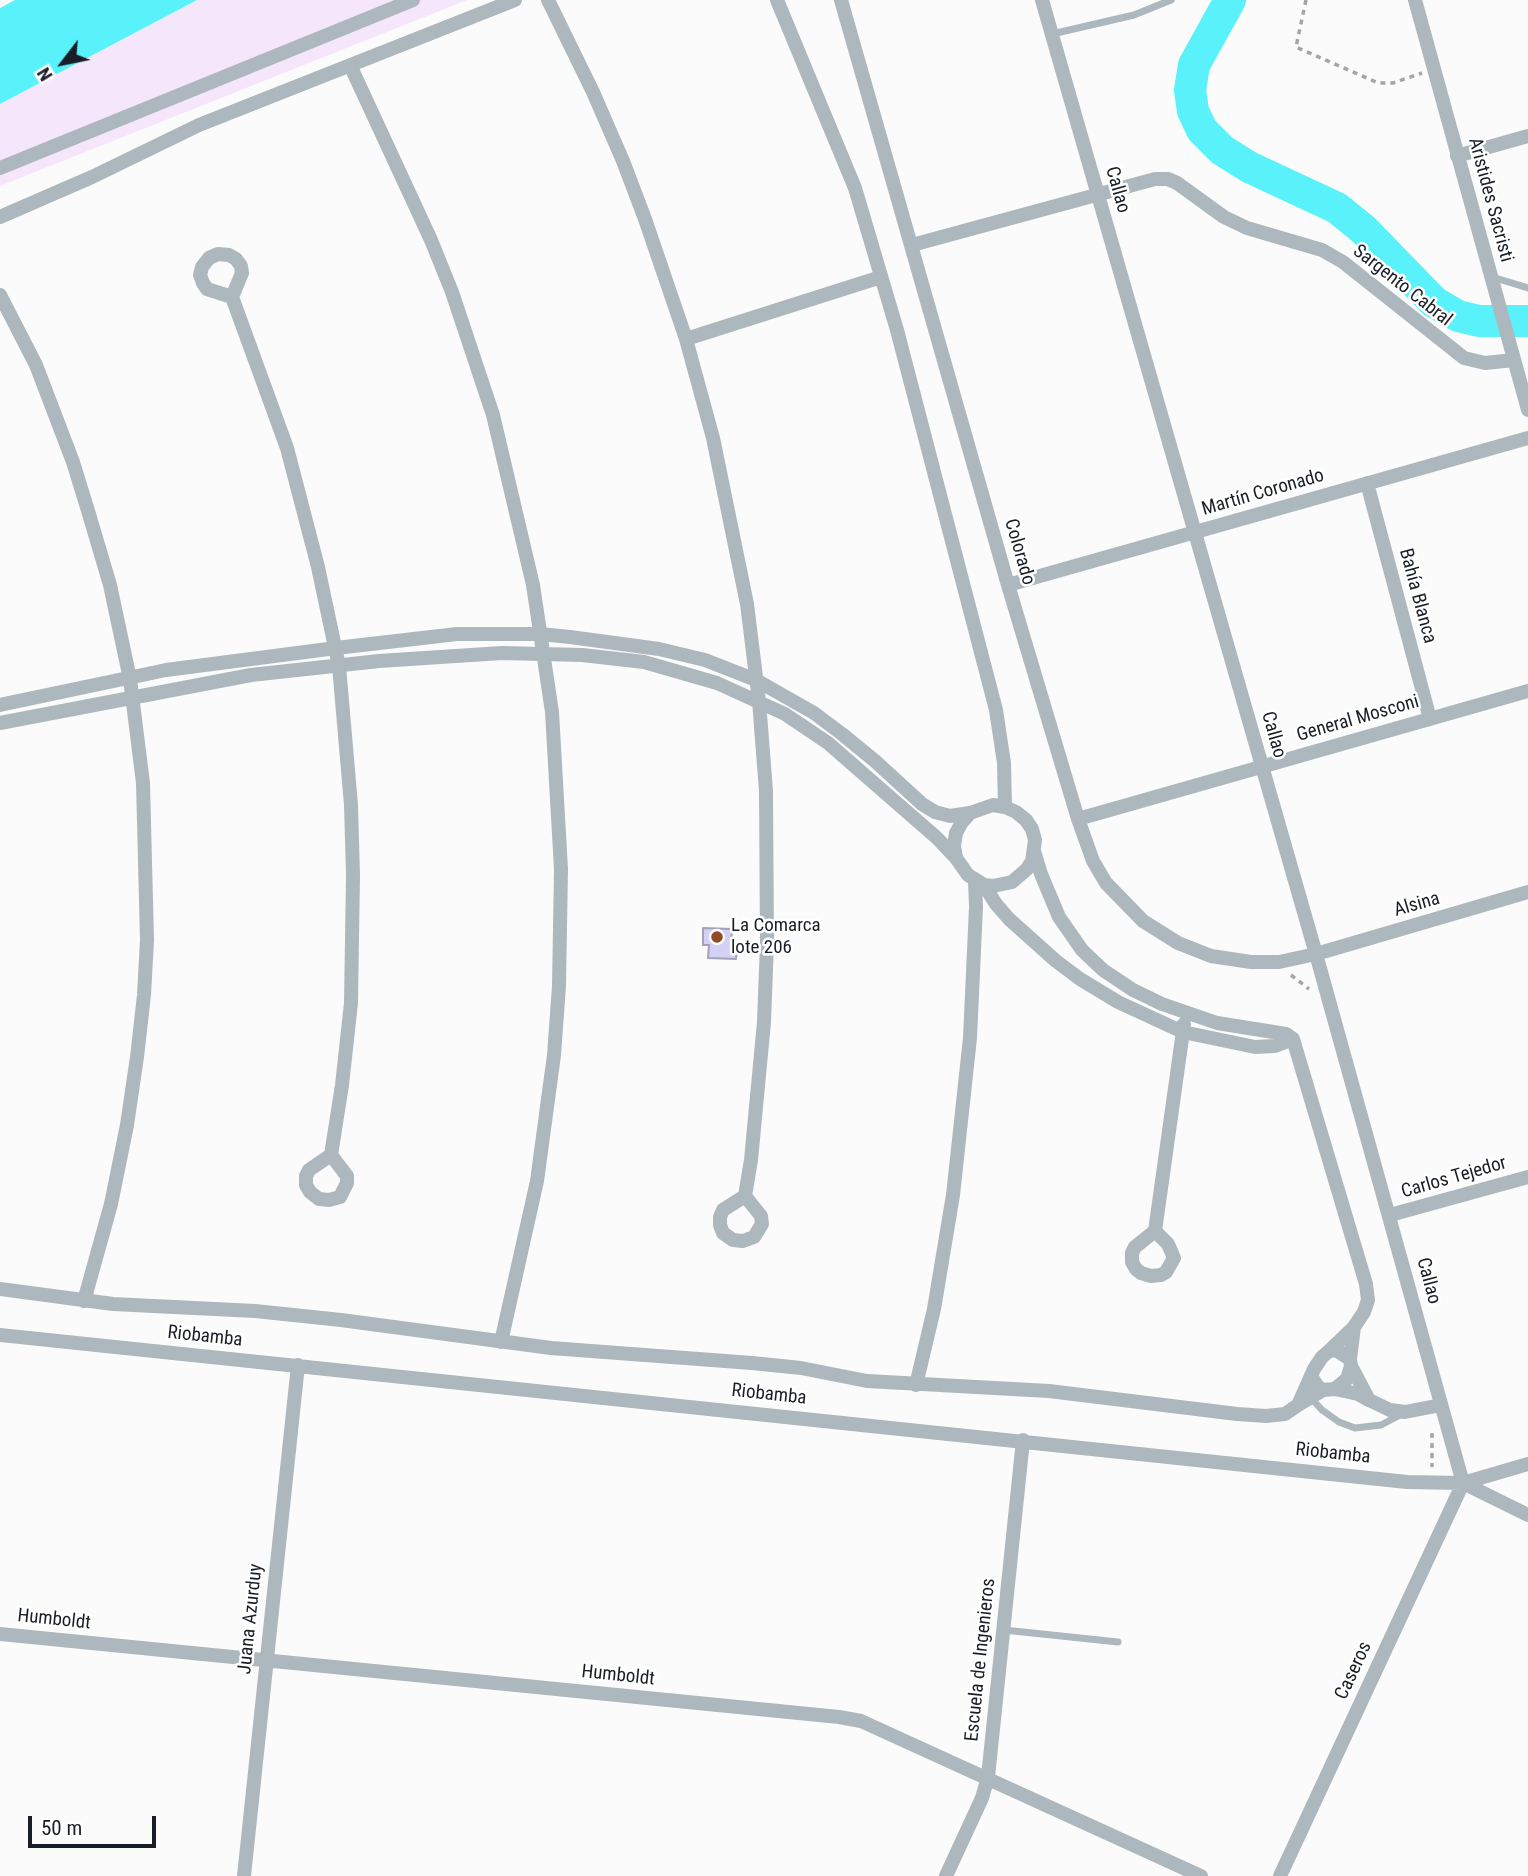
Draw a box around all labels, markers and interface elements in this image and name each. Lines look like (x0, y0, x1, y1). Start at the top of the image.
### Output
north arrow (28, 28, 98, 98)
text: N (32, 63, 58, 85)
street label: Aristides Sacristi (1462, 135, 1518, 265)
street label: Callao (1100, 164, 1134, 216)
street label: Sargento Cabral (1348, 240, 1456, 332)
street label: Martín Coronado (1199, 465, 1327, 521)
street label: Colorado (999, 516, 1039, 588)
street label: Bahía Blanca (1393, 546, 1441, 646)
street label: General Mosconi (1294, 691, 1422, 747)
street label: Callao (1256, 709, 1290, 761)
street label: Alsina (1391, 888, 1443, 922)
place label: La Comarca lote 206 (731, 915, 821, 959)
marker: La Comarca lote 206 (709, 929, 725, 945)
street label: Carlos Tejedor (1399, 1152, 1509, 1204)
street label: Callao (1411, 1255, 1445, 1307)
street label: Riobamba (166, 1322, 244, 1352)
street label: Riobamba (730, 1380, 808, 1410)
street label: Riobamba (1294, 1439, 1372, 1469)
street label: Juana Azurduy (234, 1563, 268, 1675)
street label: Escuela de Ingenieros (961, 1577, 1001, 1743)
street label: Humboldt (16, 1605, 92, 1635)
street label: Caseros (1331, 1638, 1377, 1704)
street label: Humboldt (580, 1661, 656, 1691)
scale bar (32, 1802, 159, 1846)
text: 50 m (41, 1816, 82, 1840)

